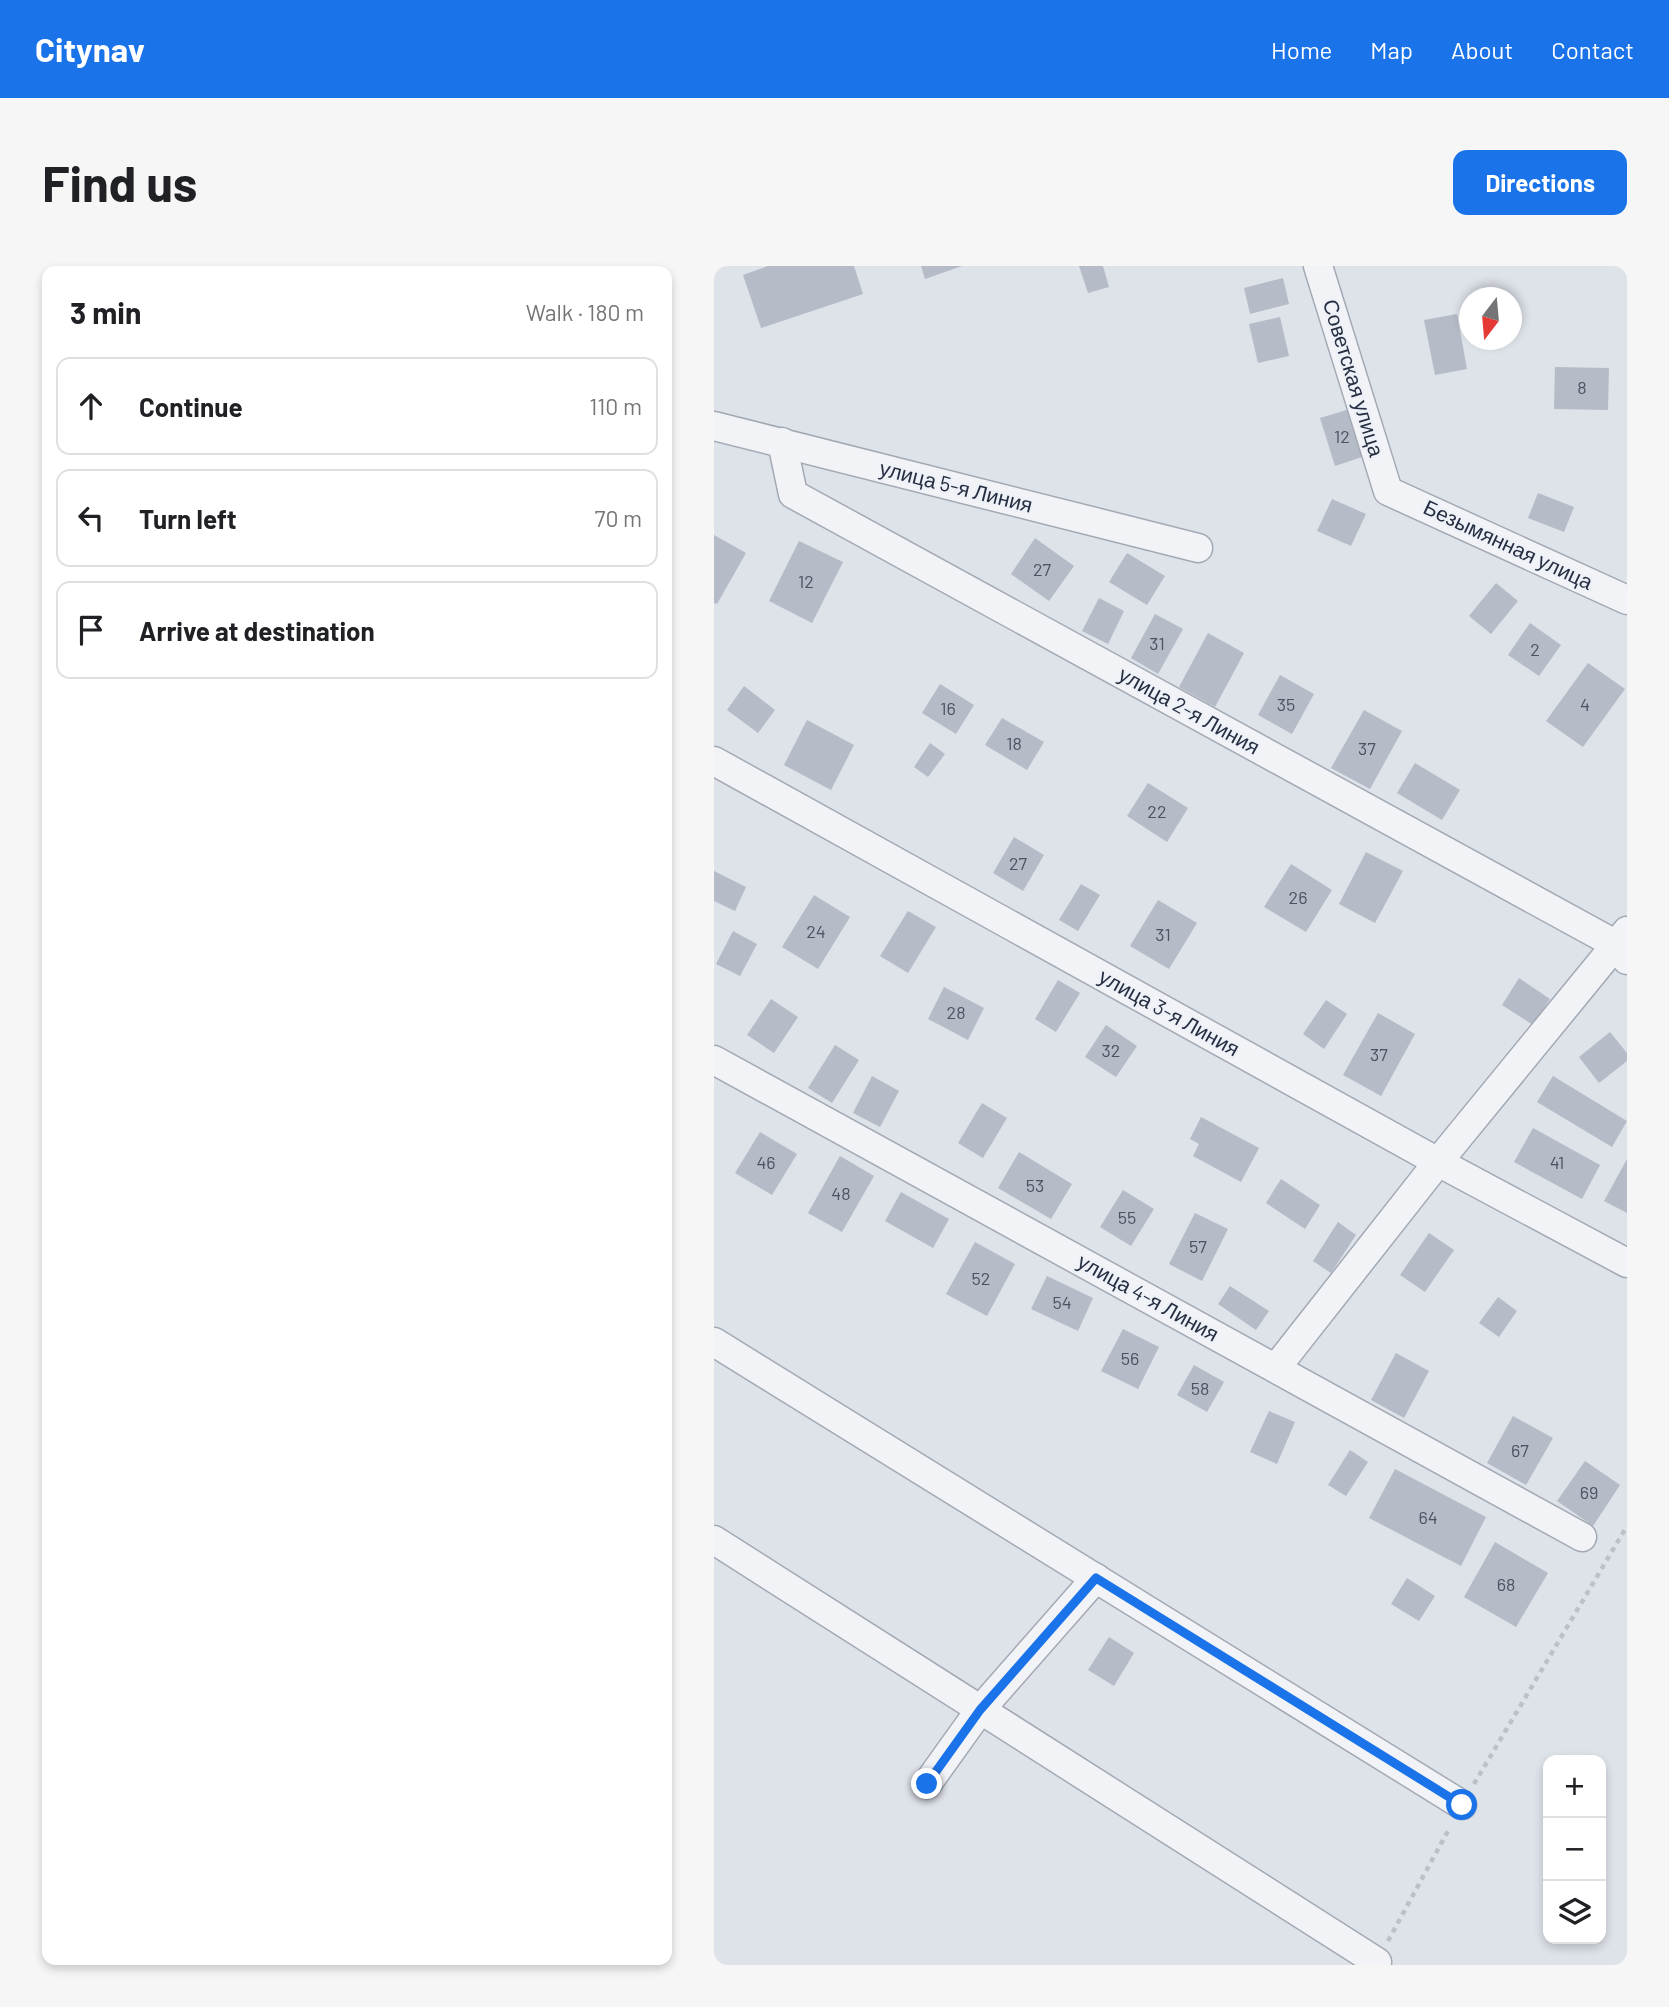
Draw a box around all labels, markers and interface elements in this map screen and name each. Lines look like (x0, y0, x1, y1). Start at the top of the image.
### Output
text: Citynav (35, 29, 145, 69)
text: Home (1271, 35, 1332, 64)
text: Map (1370, 35, 1413, 64)
text: About (1451, 35, 1513, 64)
text: Contact (1551, 35, 1634, 64)
button: Directions (1453, 150, 1627, 215)
text: Find us (42, 153, 197, 212)
north arrow (1459, 287, 1522, 350)
text: 3 min (70, 294, 141, 330)
street label: Советская улица (1319, 296, 1390, 460)
text: Walk · 180 m (526, 298, 644, 326)
house number: 8 (1577, 376, 1587, 398)
icon: ahead (72, 387, 110, 425)
text: Continue (139, 391, 243, 422)
text: 110 m (589, 392, 642, 420)
house number: 12 (1334, 425, 1350, 447)
street label: улица 5-я Линия (877, 454, 1035, 517)
street label: Безымянная улица (1420, 493, 1597, 594)
icon: left (72, 499, 110, 537)
text: Turn left (139, 503, 237, 534)
text: 70 m (595, 504, 642, 532)
house number: 27 (1033, 558, 1052, 580)
house number: 12 (798, 570, 814, 592)
icon: arrive (72, 611, 110, 649)
text: Arrive at destination (139, 615, 375, 646)
house number: 31 (1149, 632, 1165, 654)
house number: 2 (1530, 638, 1540, 660)
street label: улица 2-я Линия (1115, 661, 1265, 759)
house number: 35 (1277, 693, 1295, 715)
house number: 4 (1580, 693, 1590, 715)
house number: 16 (940, 697, 956, 719)
house number: 18 (1006, 732, 1022, 754)
house number: 37 (1358, 737, 1376, 759)
house number: 22 (1147, 800, 1167, 822)
house number: 27 (1009, 852, 1028, 874)
house number: 26 (1289, 886, 1307, 908)
house number: 24 (806, 920, 826, 942)
house number: 31 (1155, 923, 1171, 945)
street label: улица 3-я Линия (1095, 963, 1244, 1061)
house number: 28 (946, 1001, 966, 1023)
house number: 32 (1102, 1039, 1120, 1061)
house number: 37 (1370, 1043, 1388, 1065)
house number: 46 (756, 1151, 776, 1173)
house number: 41 (1550, 1151, 1564, 1173)
house number: 53 (1026, 1174, 1044, 1196)
house number: 48 (831, 1182, 851, 1204)
house number: 55 (1118, 1206, 1136, 1228)
house number: 57 (1189, 1235, 1207, 1257)
street label: улица 4-я Линия (1074, 1248, 1224, 1346)
house number: 52 (972, 1267, 990, 1289)
house number: 54 (1052, 1291, 1072, 1313)
house number: 56 (1121, 1347, 1139, 1369)
house number: 58 (1191, 1377, 1209, 1399)
house number: 67 (1511, 1439, 1529, 1461)
house number: 69 (1580, 1481, 1598, 1503)
house number: 64 (1418, 1506, 1438, 1528)
house number: 68 (1497, 1573, 1515, 1595)
map controls (1543, 1755, 1606, 1944)
button: + (1543, 1755, 1606, 1818)
route end (911, 1768, 942, 1799)
route start (1446, 1789, 1477, 1820)
button: − (1543, 1818, 1606, 1881)
button: layers (1543, 1881, 1606, 1944)

